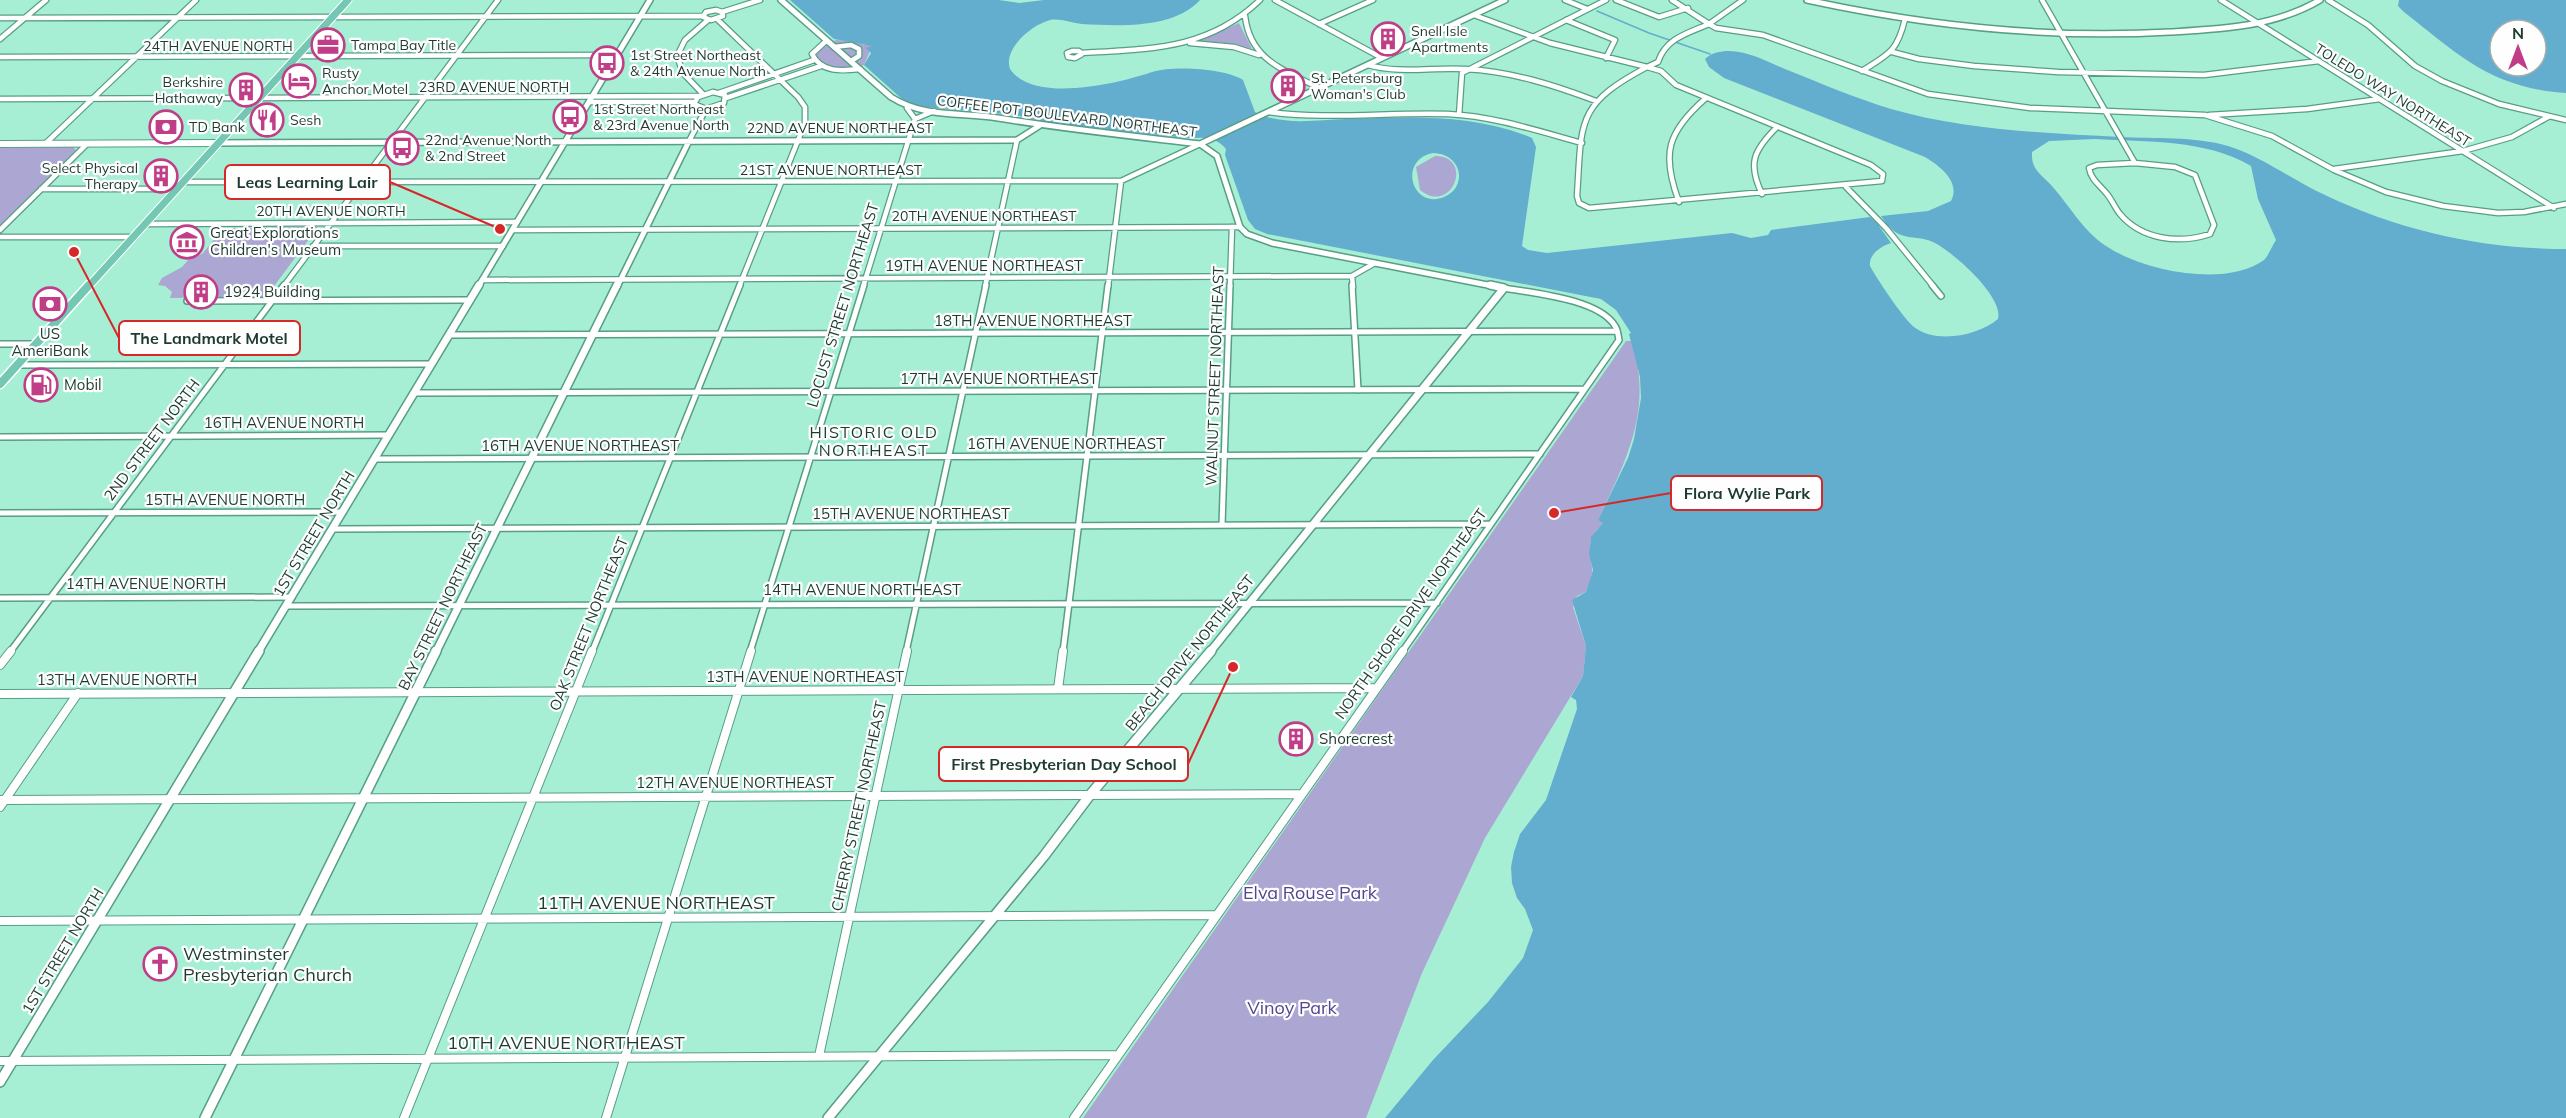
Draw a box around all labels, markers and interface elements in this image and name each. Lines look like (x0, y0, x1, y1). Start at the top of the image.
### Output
north arrow (2488, 18, 2548, 78)
building icon: Snell Isle Apartments (1370, 21, 1406, 57)
place label: Snell Isle Apartments (1411, 22, 1488, 56)
text: N (2512, 23, 2524, 43)
office icon: Tampa Bay Title (310, 27, 346, 63)
place label: Tampa Bay Title (351, 36, 456, 54)
street label: 24TH AVENUE NORTH (143, 37, 293, 55)
street label: TOLEDO WAY NORTHEAST (2312, 39, 2475, 151)
bus stop icon: 1st Street Northeast & 24th Avenue North (589, 45, 625, 81)
place label: 1st Street Northeast & 24th Avenue North (630, 46, 766, 80)
hotel icon: Rusty Anchor Motel (281, 63, 317, 99)
place label: Rusty Anchor Motel (322, 64, 408, 98)
building icon: St. Petersburg Woman's Club (1270, 68, 1306, 104)
place label: St. Petersburg Woman's Club (1311, 69, 1406, 103)
building icon: Berkshire Hathaway (228, 72, 264, 108)
place label: Berkshire Hathaway (155, 73, 224, 107)
street label: 23RD AVENUE NORTH (419, 78, 569, 96)
street label: COFFEE POT BOULEVARD NORTHEAST (936, 91, 1199, 141)
bus stop icon: 1st Street Northeast & 23rd Avenue North (552, 99, 588, 135)
place label: 1st Street Northeast & 23rd Avenue North (593, 100, 729, 134)
restaurant icon: Sesh (249, 102, 285, 138)
bank icon: TD Bank (148, 109, 184, 145)
place label: Sesh (290, 111, 322, 129)
place label: TD Bank (189, 118, 246, 136)
street label: 22ND AVENUE NORTHEAST (747, 119, 934, 137)
bus stop icon: 22nd Avenue North & 2nd Street (384, 130, 420, 166)
place label: 22nd Avenue North & 2nd Street (425, 131, 552, 165)
building icon: Select Physical Therapy (143, 158, 179, 194)
place label: Select Physical Therapy (42, 159, 139, 193)
street label: 21ST AVENUE NORTHEAST (740, 161, 923, 179)
callout: Leas Learning Lair (225, 165, 390, 199)
text: Leas Learning Lair (237, 172, 378, 192)
street label: LOCUST STREET NORTHEAST (802, 200, 883, 409)
street label: 20TH AVENUE NORTH (256, 202, 406, 220)
street label: 20TH AVENUE NORTHEAST (892, 207, 1077, 225)
place label: Great Explorations Children's Museum (210, 223, 341, 259)
museum icon: Great Explorations Children's Museum (169, 224, 205, 260)
street label: 19TH AVENUE NORTHEAST (885, 256, 1083, 275)
street label: WALNUT STREET NORTHEAST (1201, 266, 1228, 486)
building icon: 1924 Building (183, 274, 219, 310)
place label: 1924 Building (224, 282, 320, 301)
bank icon: US AmeriBank (32, 286, 68, 322)
street label: 18TH AVENUE NORTHEAST (934, 311, 1132, 330)
callout: The Landmark Motel (119, 321, 300, 355)
place label: US AmeriBank (11, 324, 89, 360)
text: The Landmark Motel (130, 328, 288, 348)
fuel station icon: Mobil (23, 367, 59, 403)
street label: 17TH AVENUE NORTHEAST (900, 369, 1098, 388)
place label: Mobil (64, 375, 102, 394)
street label: 2ND STREET NORTH (100, 375, 204, 504)
street label: 16TH AVENUE NORTH (204, 413, 364, 432)
district label: HISTORIC OLD NORTHEAST (810, 422, 938, 460)
street label: 16TH AVENUE NORTHEAST (967, 434, 1165, 453)
street label: 16TH AVENUE NORTHEAST (481, 436, 679, 455)
street label: 1ST STREET NORTH (268, 467, 359, 600)
callout: Flora Wylie Park (1671, 476, 1822, 510)
text: Flora Wylie Park (1684, 483, 1811, 503)
street label: 15TH AVENUE NORTH (145, 490, 305, 509)
street label: 15TH AVENUE NORTHEAST (812, 504, 1010, 523)
street label: NORTH SHORE DRIVE NORTHEAST (1330, 505, 1491, 723)
street label: BAY STREET NORTHEAST (394, 520, 491, 693)
street label: OAK STREET NORTHEAST (545, 534, 632, 714)
street label: BEACH DRIVE NORTHEAST (1121, 571, 1258, 734)
street label: 14TH AVENUE NORTH (66, 574, 226, 593)
street label: 14TH AVENUE NORTHEAST (763, 580, 961, 599)
street label: 13TH AVENUE NORTHEAST (706, 667, 904, 686)
street label: 13TH AVENUE NORTH (37, 670, 197, 689)
street label: CHERRY STREET NORTHEAST (827, 699, 890, 913)
building icon: Shorecrest (1278, 721, 1314, 757)
place label: Shorecrest (1319, 729, 1393, 748)
callout: First Presbyterian Day School (939, 747, 1188, 781)
text: First Presbyterian Day School (951, 754, 1177, 774)
street label: 12TH AVENUE NORTHEAST (636, 773, 834, 792)
park label: Elva Rouse Park (1243, 881, 1378, 904)
street label: 1ST STREET NORTH (17, 884, 108, 1017)
street label: 11TH AVENUE NORTHEAST (537, 891, 775, 914)
place label: Westminster Presbyterian Church (183, 942, 352, 986)
church icon: Westminster Presbyterian Church (142, 946, 178, 982)
park label: Vinoy Park (1247, 996, 1338, 1019)
street label: 10TH AVENUE NORTHEAST (447, 1031, 685, 1054)

